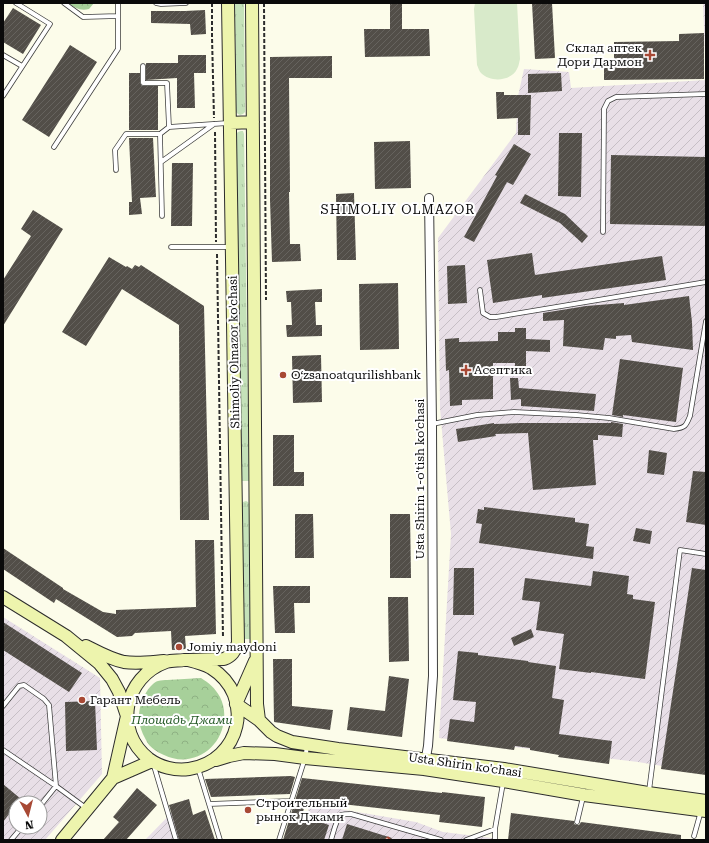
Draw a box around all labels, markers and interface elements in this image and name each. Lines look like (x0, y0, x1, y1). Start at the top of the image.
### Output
place label: Склад аптек Дори Дармон (557, 41, 642, 69)
marker: Склад аптек Дори Дармон (645, 50, 655, 60)
district label: SHIMOLIY OLMAZOR (321, 202, 475, 217)
street label: Shimoliy Olmazor ko'chasi (226, 275, 242, 429)
place label: Асептика (474, 363, 532, 377)
marker: Асептика (461, 365, 471, 375)
place label: Oʻzsanoatqurilishbank (291, 368, 421, 382)
marker: Oʻzsanoatqurilishbank (278, 370, 288, 380)
street label: Usta Shirin 1-o'tish ko'chasi (413, 398, 427, 559)
place label: Jomiy maydoni (187, 640, 277, 654)
marker: Jomiy maydoni (174, 642, 184, 652)
place label: Гарант Мебель (90, 693, 181, 707)
marker: Гарант Мебель (77, 695, 87, 705)
park label: Площадь Джами (130, 713, 233, 727)
street label: Usta Shirin ko'chasi (407, 750, 523, 780)
north arrow (8, 795, 48, 835)
place label: Строительный рынок Джами (256, 796, 348, 824)
marker: Строительный рынок Джами (243, 805, 253, 815)
text: N (24, 817, 34, 831)

